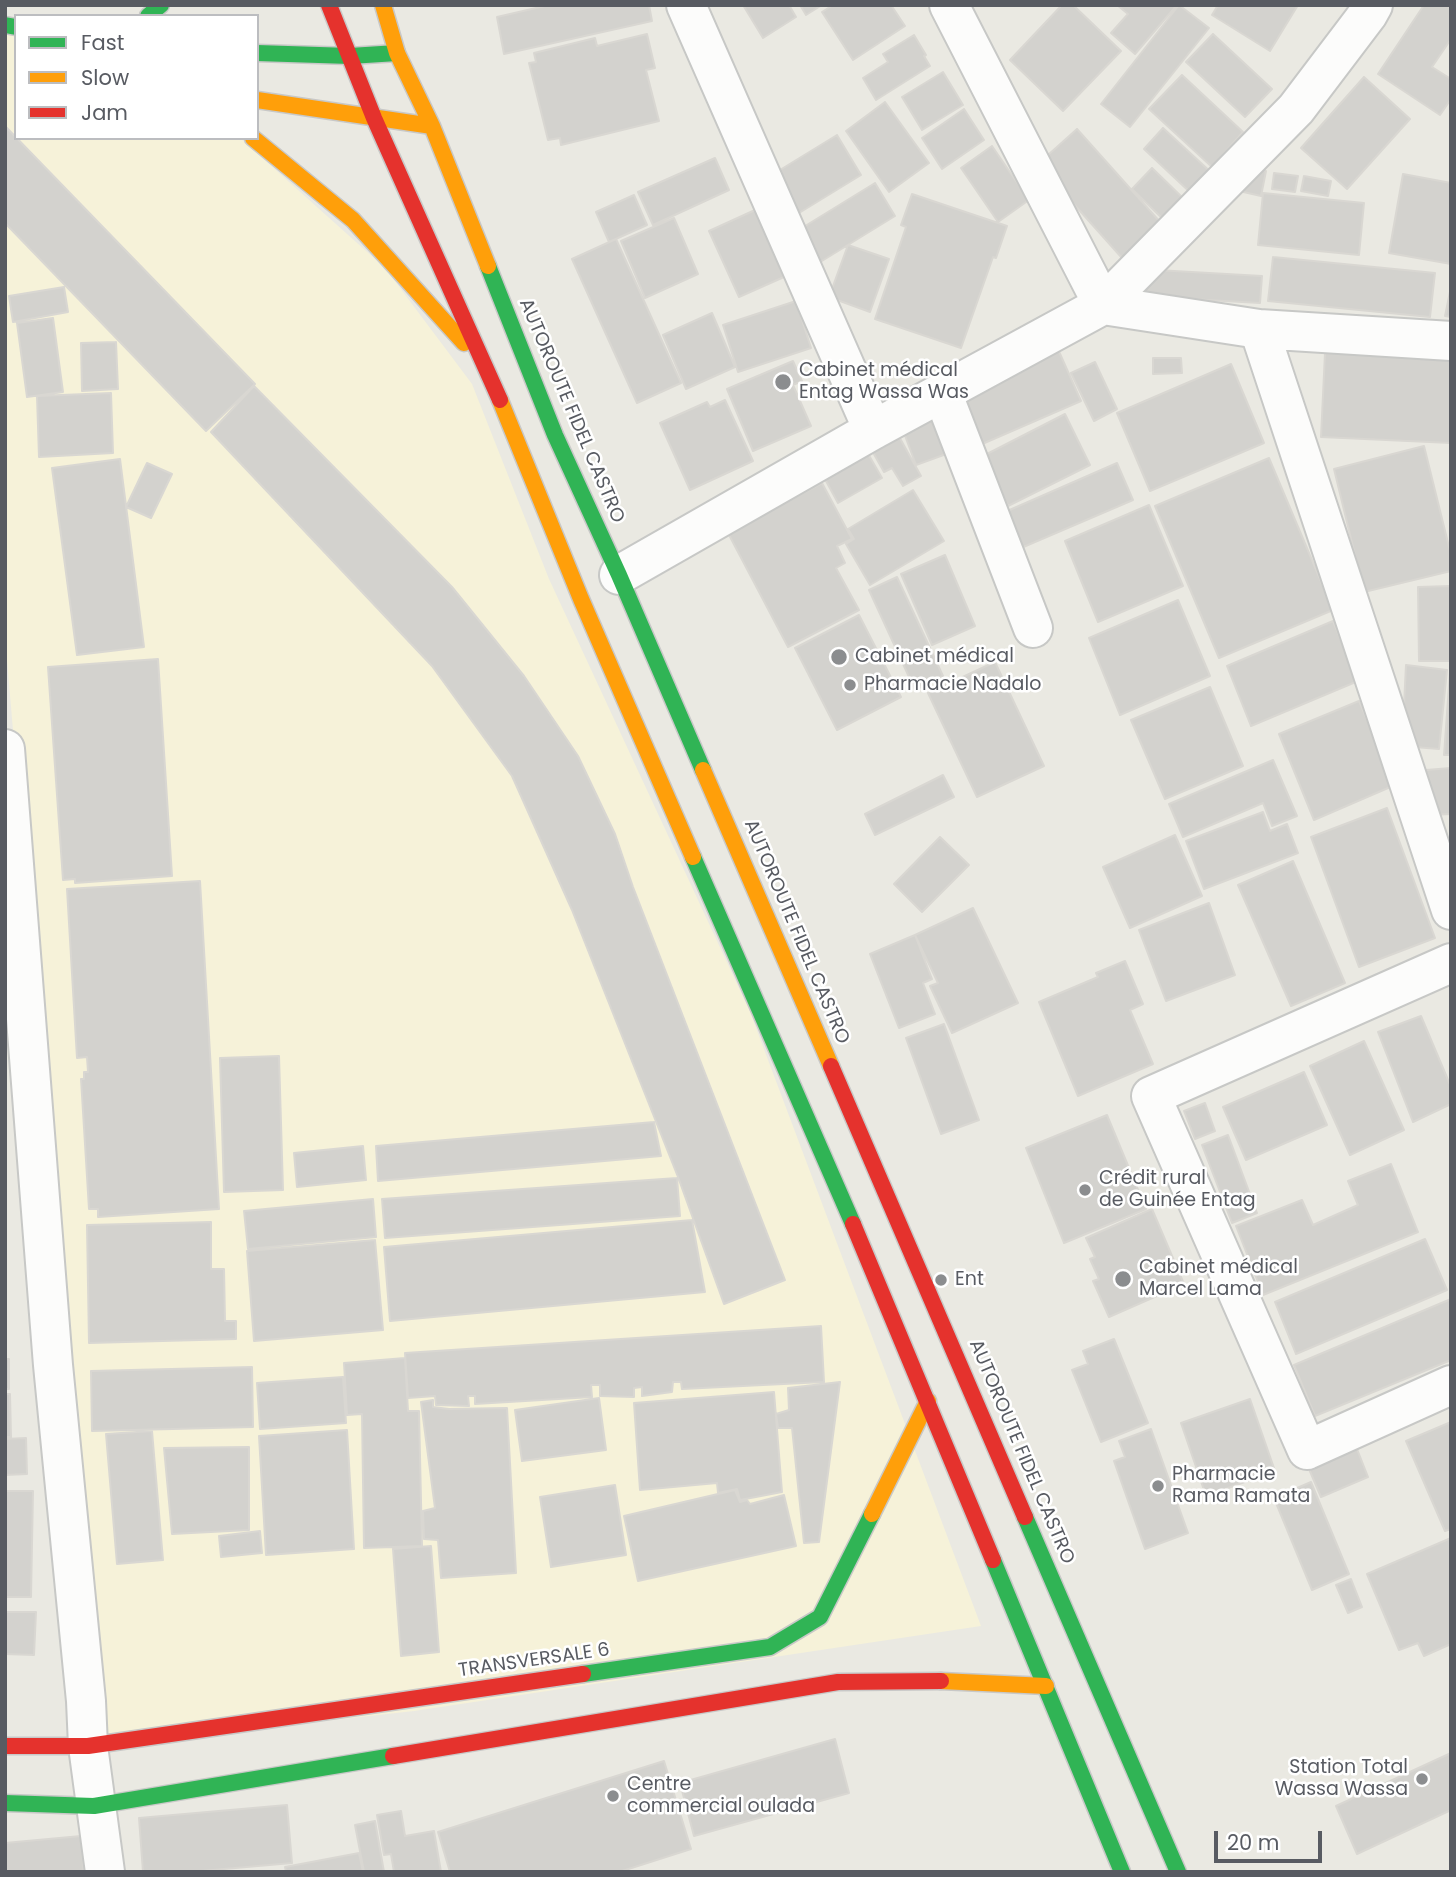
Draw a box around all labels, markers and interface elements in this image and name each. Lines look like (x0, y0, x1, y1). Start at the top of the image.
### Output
legend (14, 14, 259, 140)
text: Fast (81, 28, 124, 57)
text: Slow (81, 63, 129, 92)
text: Jam (81, 98, 128, 127)
street label: AUTOROUTE FIDEL CASTRO (513, 295, 629, 527)
place label: Cabinet médical Entag Wassa Was (799, 360, 969, 404)
marker: Cabinet médical Entag Wassa Was (773, 372, 793, 392)
place label: Cabinet médical (855, 646, 1014, 668)
marker: Cabinet médical (829, 647, 849, 667)
place label: Pharmacie Nadalo (864, 674, 1041, 696)
marker: Pharmacie Nadalo (842, 677, 858, 693)
street label: AUTOROUTE FIDEL CASTRO (738, 816, 854, 1048)
place label: Crédit rural de Guinée Entag (1099, 1168, 1256, 1212)
marker: Crédit rural de Guinée Entag (1077, 1182, 1093, 1198)
place label: Cabinet médical Marcel Lama (1139, 1257, 1298, 1301)
place label: Ent (955, 1269, 984, 1291)
marker: Cabinet médical Marcel Lama (1113, 1269, 1133, 1289)
marker: Ent (933, 1272, 949, 1288)
street label: AUTOROUTE FIDEL CASTRO (963, 1336, 1079, 1568)
place label: Pharmacie Rama Ramata (1172, 1464, 1310, 1508)
marker: Pharmacie Rama Ramata (1150, 1478, 1166, 1494)
street label: TRANSVERSALE 6 (457, 1639, 611, 1683)
place label: Station Total Wassa Wassa (1275, 1757, 1408, 1801)
marker: Station Total Wassa Wassa (1414, 1771, 1430, 1787)
place label: Centre commercial oulada (627, 1774, 815, 1818)
marker: Centre commercial oulada (605, 1788, 621, 1804)
scale bar (1218, 1818, 1326, 1862)
text: 20 m (1227, 1828, 1280, 1857)

